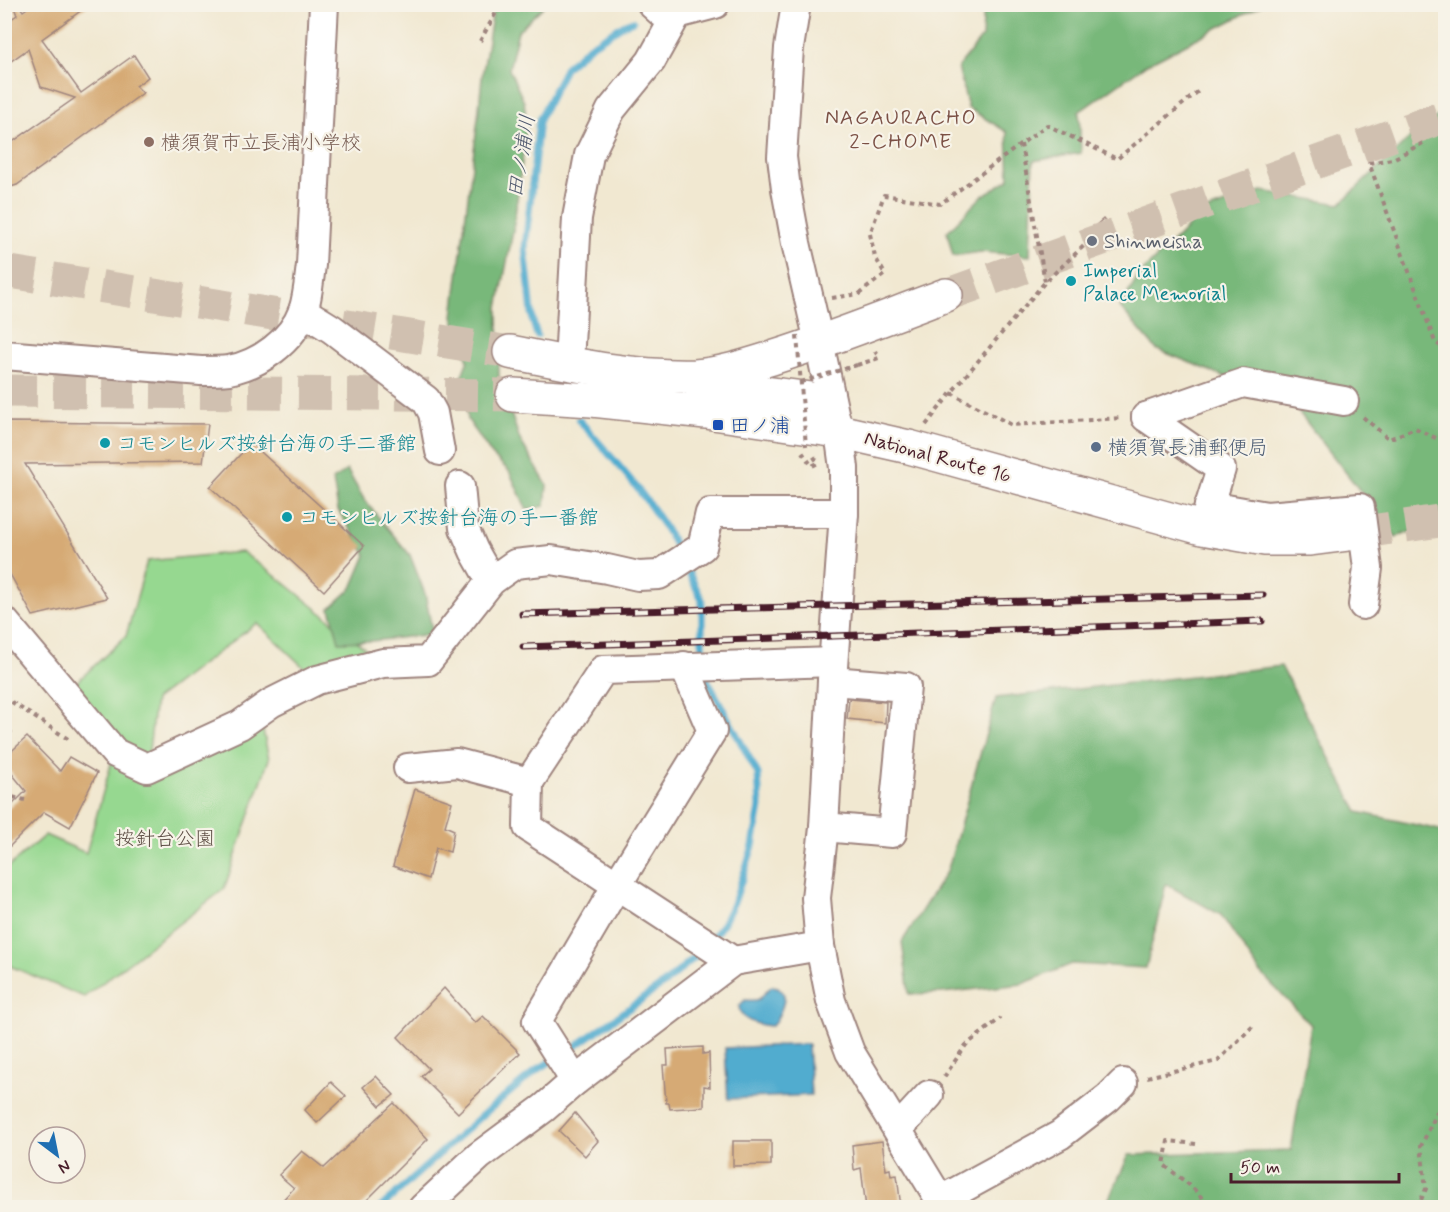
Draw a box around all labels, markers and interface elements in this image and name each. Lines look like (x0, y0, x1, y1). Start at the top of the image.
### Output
district label: NAGAURACHO 2-CHOME (825, 104, 977, 156)
water label: 田ノ浦川 (502, 112, 542, 200)
place label: 横須賀市立長浦小学校 (161, 130, 361, 157)
marker: 横須賀市立長浦小学校 (142, 135, 156, 149)
place label: Shinmeisha (1104, 229, 1202, 256)
marker: Shinmeisha (1085, 234, 1099, 248)
place label: Imperial Palace Memorial (1083, 258, 1227, 308)
marker: Imperial Palace Memorial (1064, 274, 1078, 288)
place label: 田ノ浦 (730, 413, 790, 440)
marker: 田ノ浦 (711, 418, 725, 432)
street label: National Route 16 (861, 425, 1014, 490)
place label: コモンヒルズ按針台海の手二番館 (117, 431, 417, 458)
place label: 横須賀長浦郵便局 (1108, 435, 1268, 462)
marker: コモンヒルズ按針台海の手二番館 (98, 436, 112, 450)
marker: 横須賀長浦郵便局 (1089, 440, 1103, 454)
place label: コモンヒルズ按針台海の手一番館 (299, 505, 599, 532)
marker: コモンヒルズ按針台海の手一番館 (280, 510, 294, 524)
park label: 按針台公園 (115, 826, 215, 853)
north arrow (27, 1125, 87, 1185)
scale bar (1231, 1146, 1399, 1184)
text: N (54, 1155, 74, 1178)
text: 50 m (1240, 1156, 1280, 1180)

